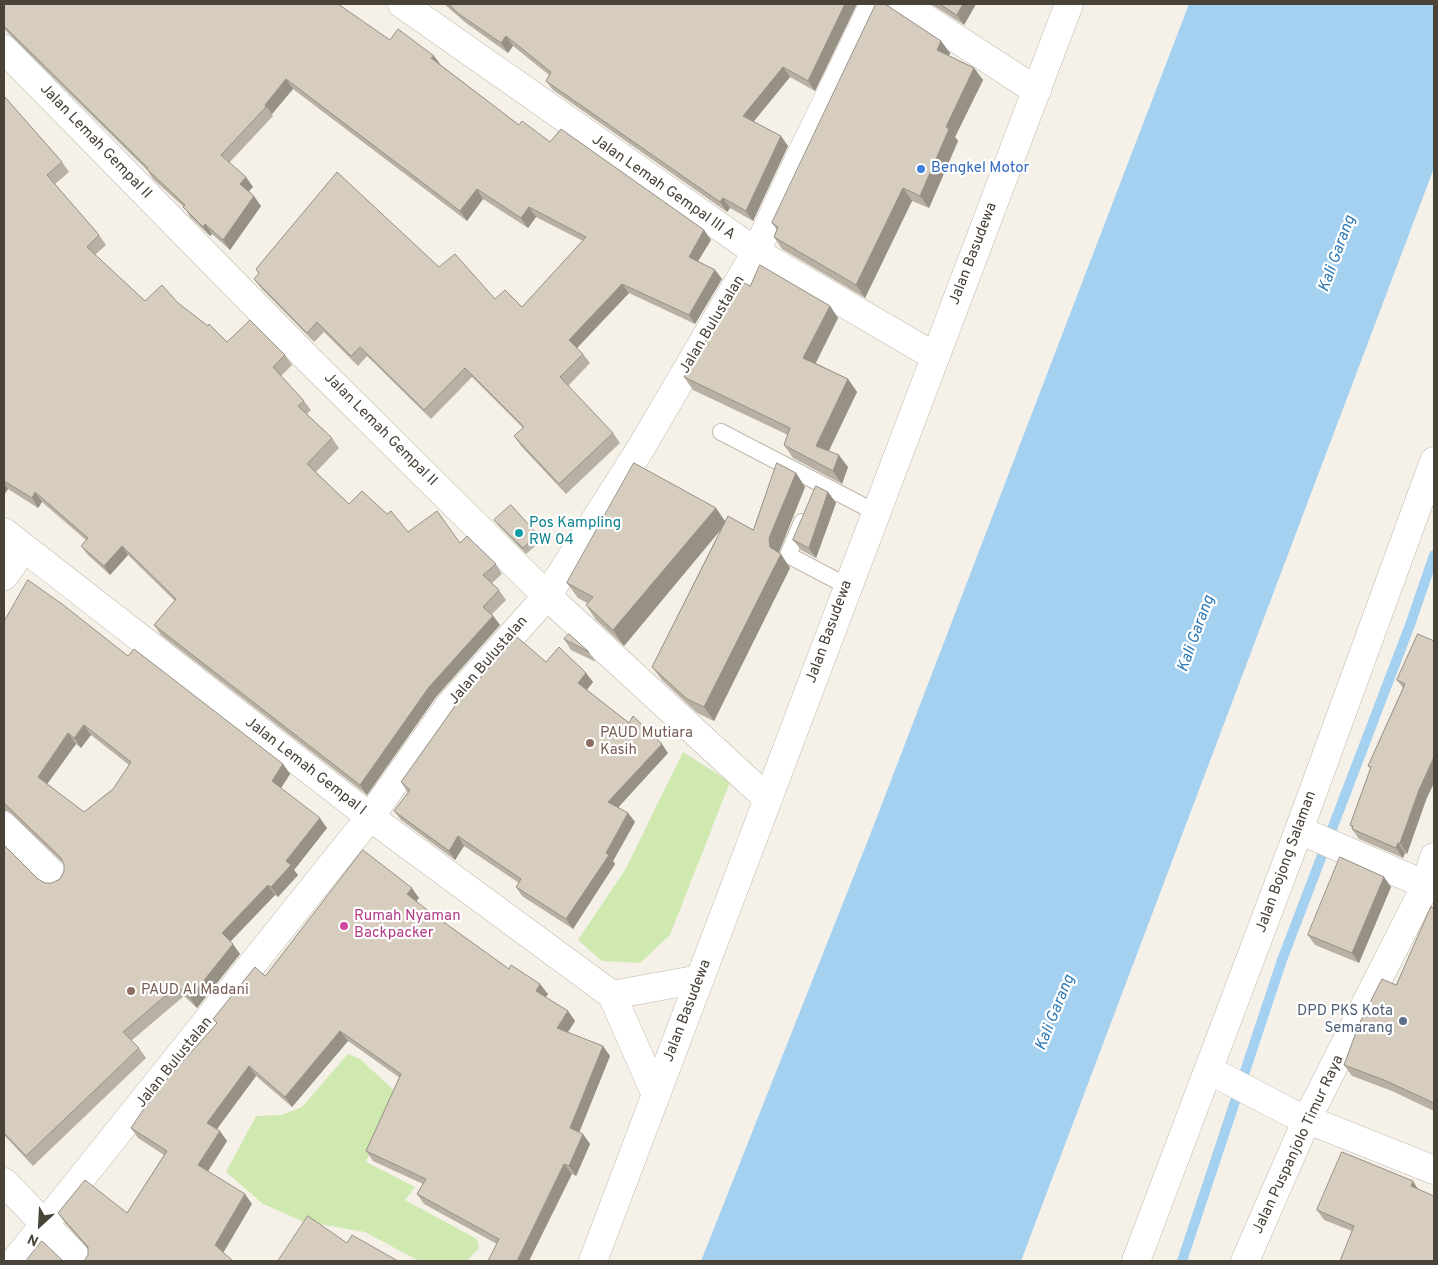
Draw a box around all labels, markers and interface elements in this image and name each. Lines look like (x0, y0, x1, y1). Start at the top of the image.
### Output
street label: Jalan Lemah Gempal II (35, 81, 155, 203)
street label: Jalan Lemah Gempal III A (588, 132, 738, 244)
place label: Bengkel Motor (931, 160, 1029, 178)
marker: Bengkel Motor (915, 163, 927, 175)
street label: Jalan Basudewa (946, 200, 1002, 308)
water label: Kali Garang (1315, 213, 1361, 295)
street label: Jalan Bulustalan (677, 273, 749, 377)
street label: Jalan Lemah Gempal II (319, 369, 441, 491)
place label: Pos Kampling RW 04 (529, 515, 621, 550)
marker: Pos Kampling RW 04 (513, 527, 525, 539)
street label: Jalan Basudewa (803, 578, 857, 686)
water label: Kali Garang (1174, 593, 1220, 675)
street label: Jalan Bulustalan (446, 613, 532, 709)
street label: Jalan Lemah Gempal I (241, 714, 369, 820)
place label: PAUD Mutiara Kasih (600, 725, 693, 760)
marker: PAUD Mutiara Kasih (584, 737, 596, 749)
street label: Jalan Bojong Salaman (1253, 789, 1321, 935)
place label: Rumah Nyaman Backpacker (354, 908, 461, 943)
marker: Rumah Nyaman Backpacker (338, 920, 350, 932)
street label: Jalan Basudewa (660, 957, 716, 1065)
water label: Kali Garang (1032, 972, 1080, 1054)
place label: PAUD Al Madani (141, 982, 249, 1000)
marker: PAUD Al Madani (125, 985, 137, 997)
place label: DPD PKS Kota Semarang (1297, 1003, 1393, 1038)
street label: Jalan Bulustalan (133, 1014, 217, 1112)
marker: DPD PKS Kota Semarang (1397, 1015, 1409, 1027)
street label: Jalan Puspanjolo Timur Raya (1250, 1053, 1348, 1237)
north arrow (15, 1200, 65, 1250)
text: N (25, 1229, 42, 1249)

